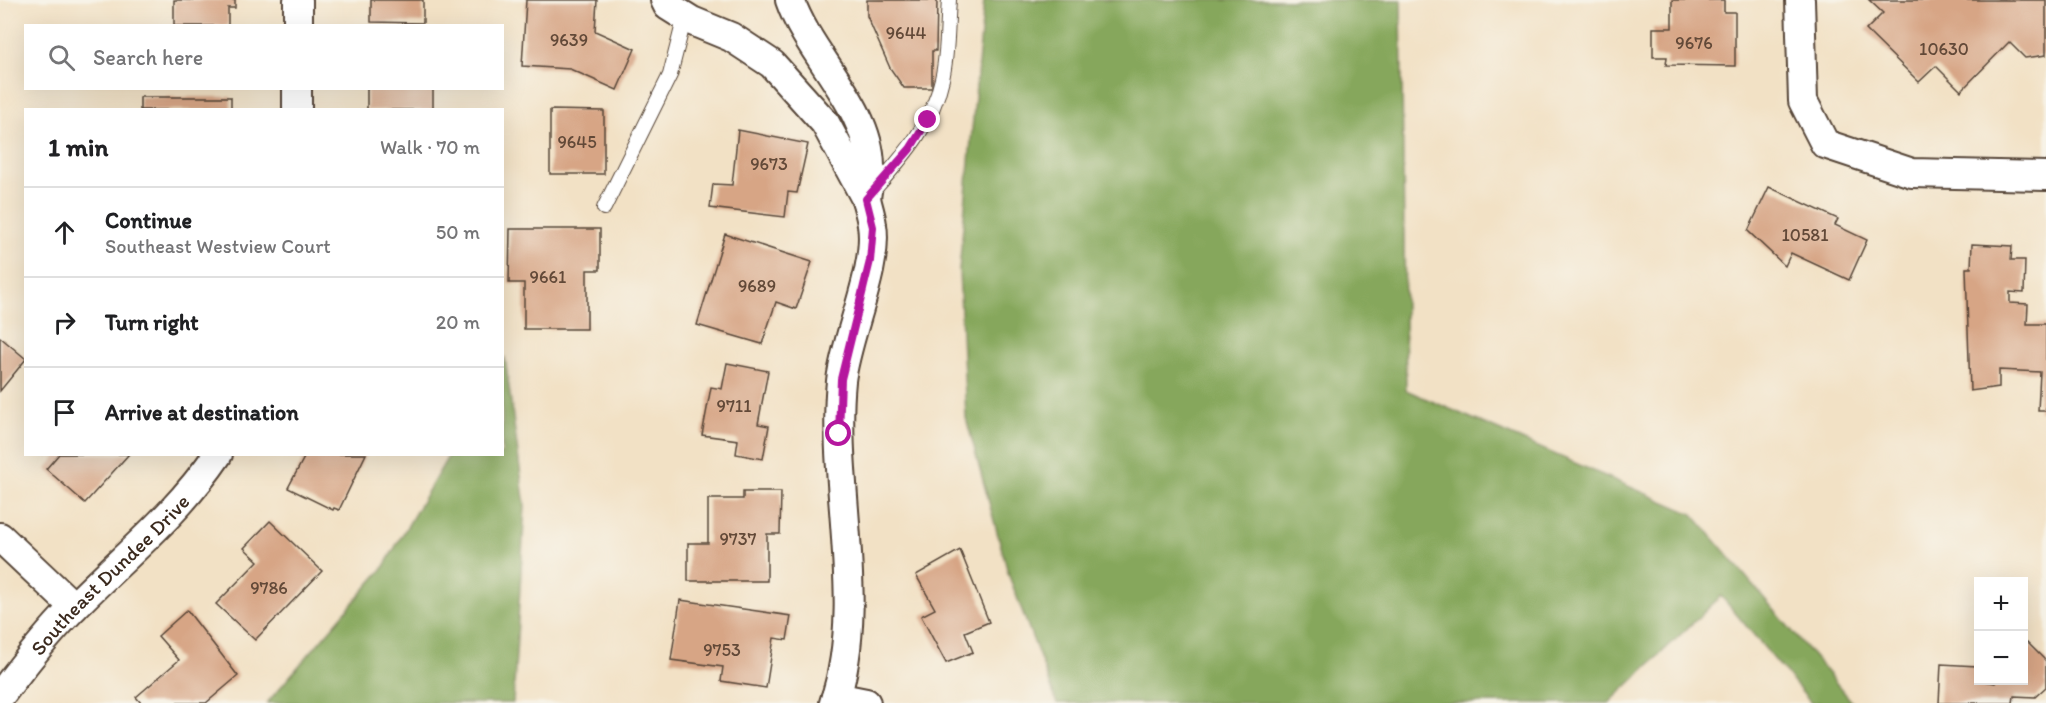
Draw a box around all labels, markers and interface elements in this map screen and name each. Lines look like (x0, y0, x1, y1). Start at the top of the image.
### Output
house number: 9644 (886, 22, 926, 44)
search box (24, 24, 504, 90)
house number: 9639 (550, 29, 588, 51)
house number: 9676 (1675, 32, 1713, 54)
house number: 10630 (1919, 38, 1969, 60)
icon: search (45, 41, 78, 74)
text: Search here (93, 44, 203, 71)
route end (914, 106, 940, 132)
text: 1 min (48, 131, 108, 163)
house number: 9645 (557, 131, 597, 153)
text: Walk · 70 m (380, 135, 480, 159)
house number: 9673 (750, 153, 788, 175)
text: Continue (105, 207, 192, 234)
icon: ahead (48, 216, 81, 249)
text: 50 m (436, 220, 480, 244)
house number: 10581 (1781, 224, 1829, 246)
text: Southeast Westview Court (105, 234, 331, 258)
house number: 9661 (530, 266, 566, 288)
house number: 9689 (738, 275, 776, 297)
icon: right (48, 306, 81, 339)
text: Turn right (105, 309, 199, 336)
text: 20 m (436, 310, 480, 334)
house number: 9711 (716, 395, 752, 417)
icon: arrive (48, 396, 81, 429)
text: Arrive at destination (105, 399, 299, 426)
route start (825, 420, 851, 446)
street label: Southeast Dundee Drive (25, 489, 194, 660)
house number: 9737 (719, 528, 757, 550)
house number: 9786 (250, 577, 288, 599)
map controls (1974, 577, 2028, 685)
button: + (1974, 577, 2028, 631)
button: − (1974, 631, 2028, 685)
house number: 9753 (703, 639, 741, 661)

